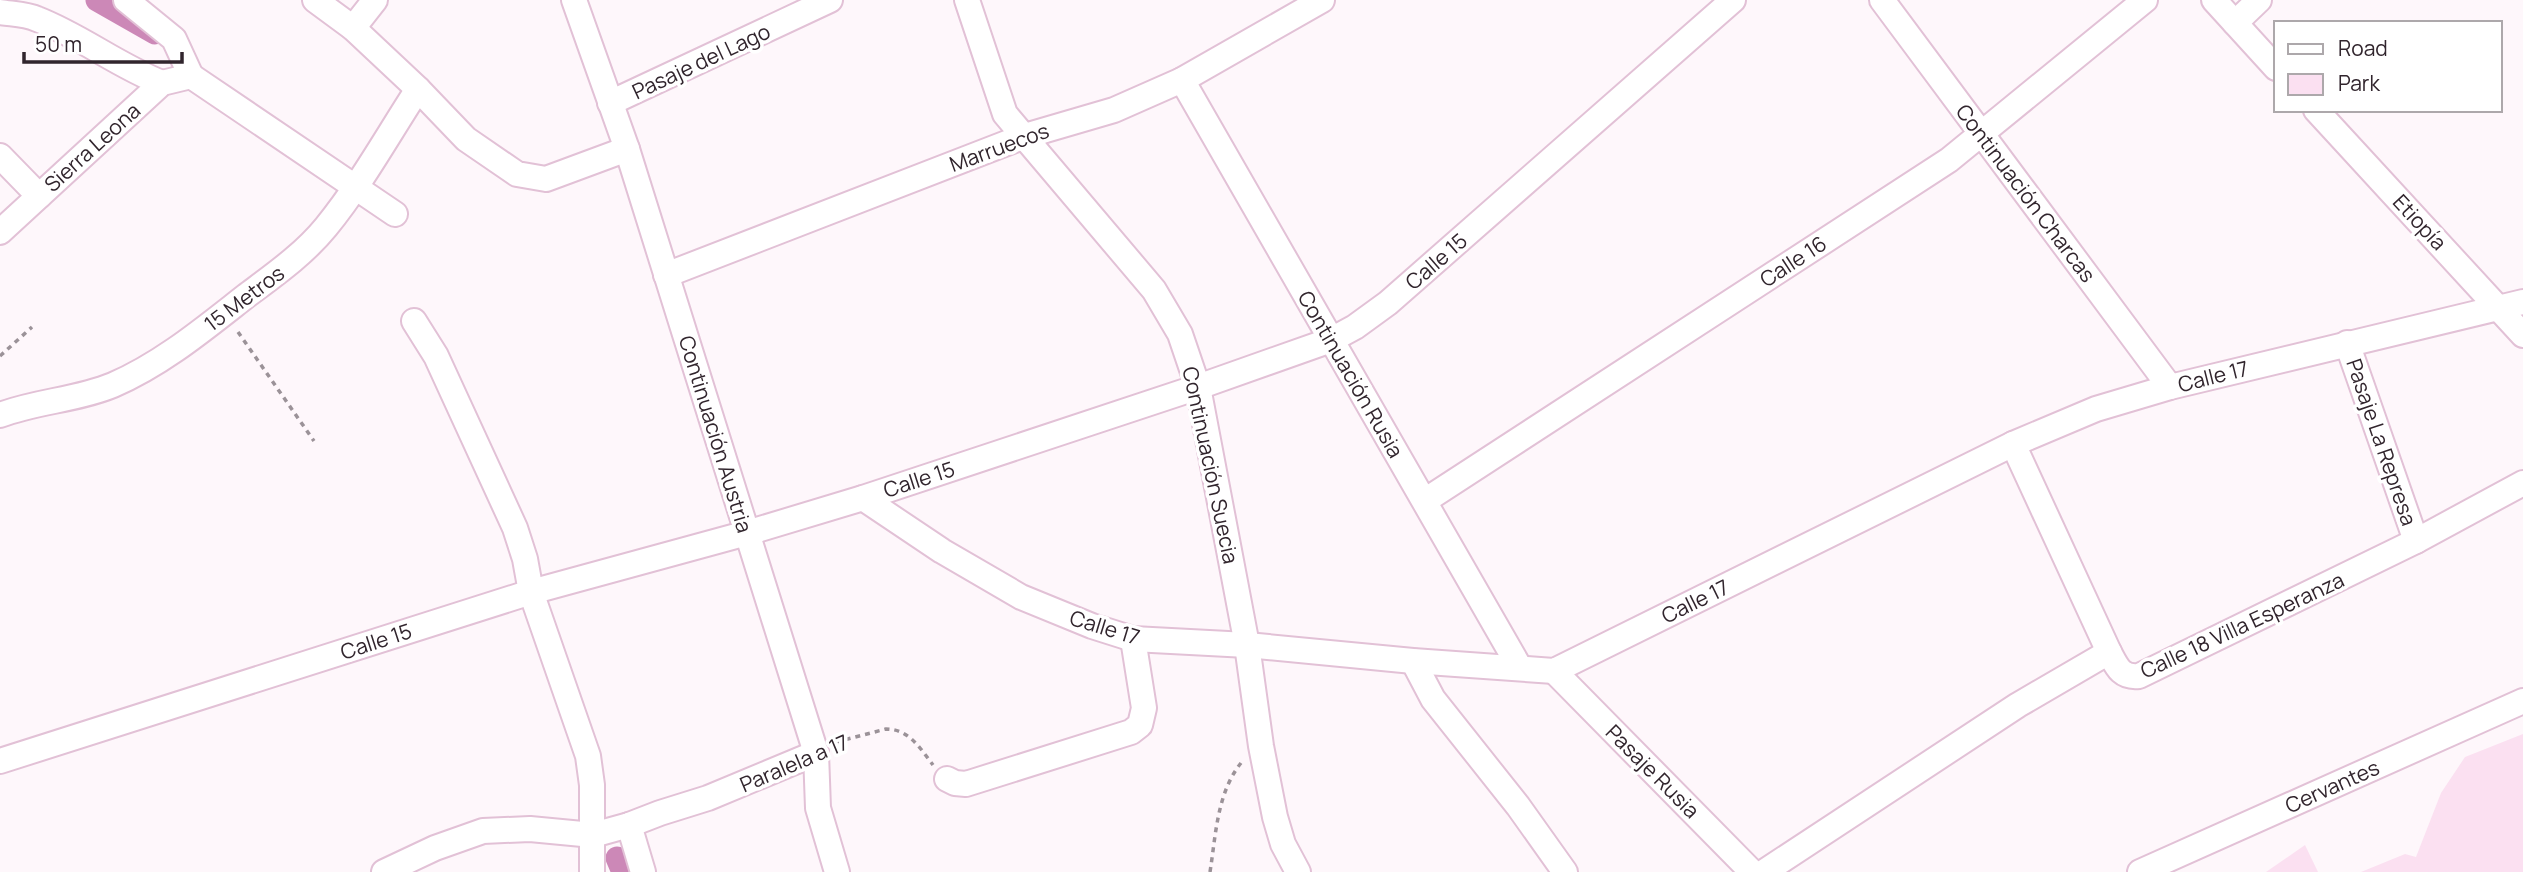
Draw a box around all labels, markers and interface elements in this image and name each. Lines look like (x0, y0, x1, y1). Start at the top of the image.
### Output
street label: Pasaje del Lago (627, 17, 775, 105)
scale bar (24, 21, 182, 65)
legend (2274, 21, 2502, 112)
text: 50 m (35, 30, 82, 58)
text: Road (2338, 34, 2388, 62)
text: Park (2338, 69, 2380, 97)
street label: Sierra Leona (38, 96, 146, 198)
street label: Continuación Charcas (1950, 98, 2102, 288)
street label: Marruecos (945, 116, 1053, 178)
street label: Etiopía (2387, 188, 2453, 256)
street label: Calle 15 (1399, 226, 1473, 296)
street label: Calle 16 (1754, 229, 1832, 293)
street label: 15 Metros (198, 259, 290, 337)
street label: Continuación Rusia (1292, 285, 1410, 463)
street label: Continuación Austria (673, 332, 759, 536)
street label: Calle 17 (2175, 354, 2251, 398)
street label: Pasaje La Represa (2340, 355, 2424, 529)
street label: Continuación Suecia (1176, 364, 1246, 566)
street label: Calle 15 (880, 454, 958, 504)
street label: Calle 18 Villa Esperanza (2136, 566, 2348, 684)
street label: Calle 17 (1657, 573, 1733, 629)
street label: Calle 17 (1067, 603, 1143, 651)
street label: Calle 15 (337, 616, 415, 666)
street label: Pasaje Rusia (1600, 718, 1706, 824)
street label: Paralela a 17 (735, 728, 853, 798)
street label: Cervantes (2280, 753, 2384, 819)

